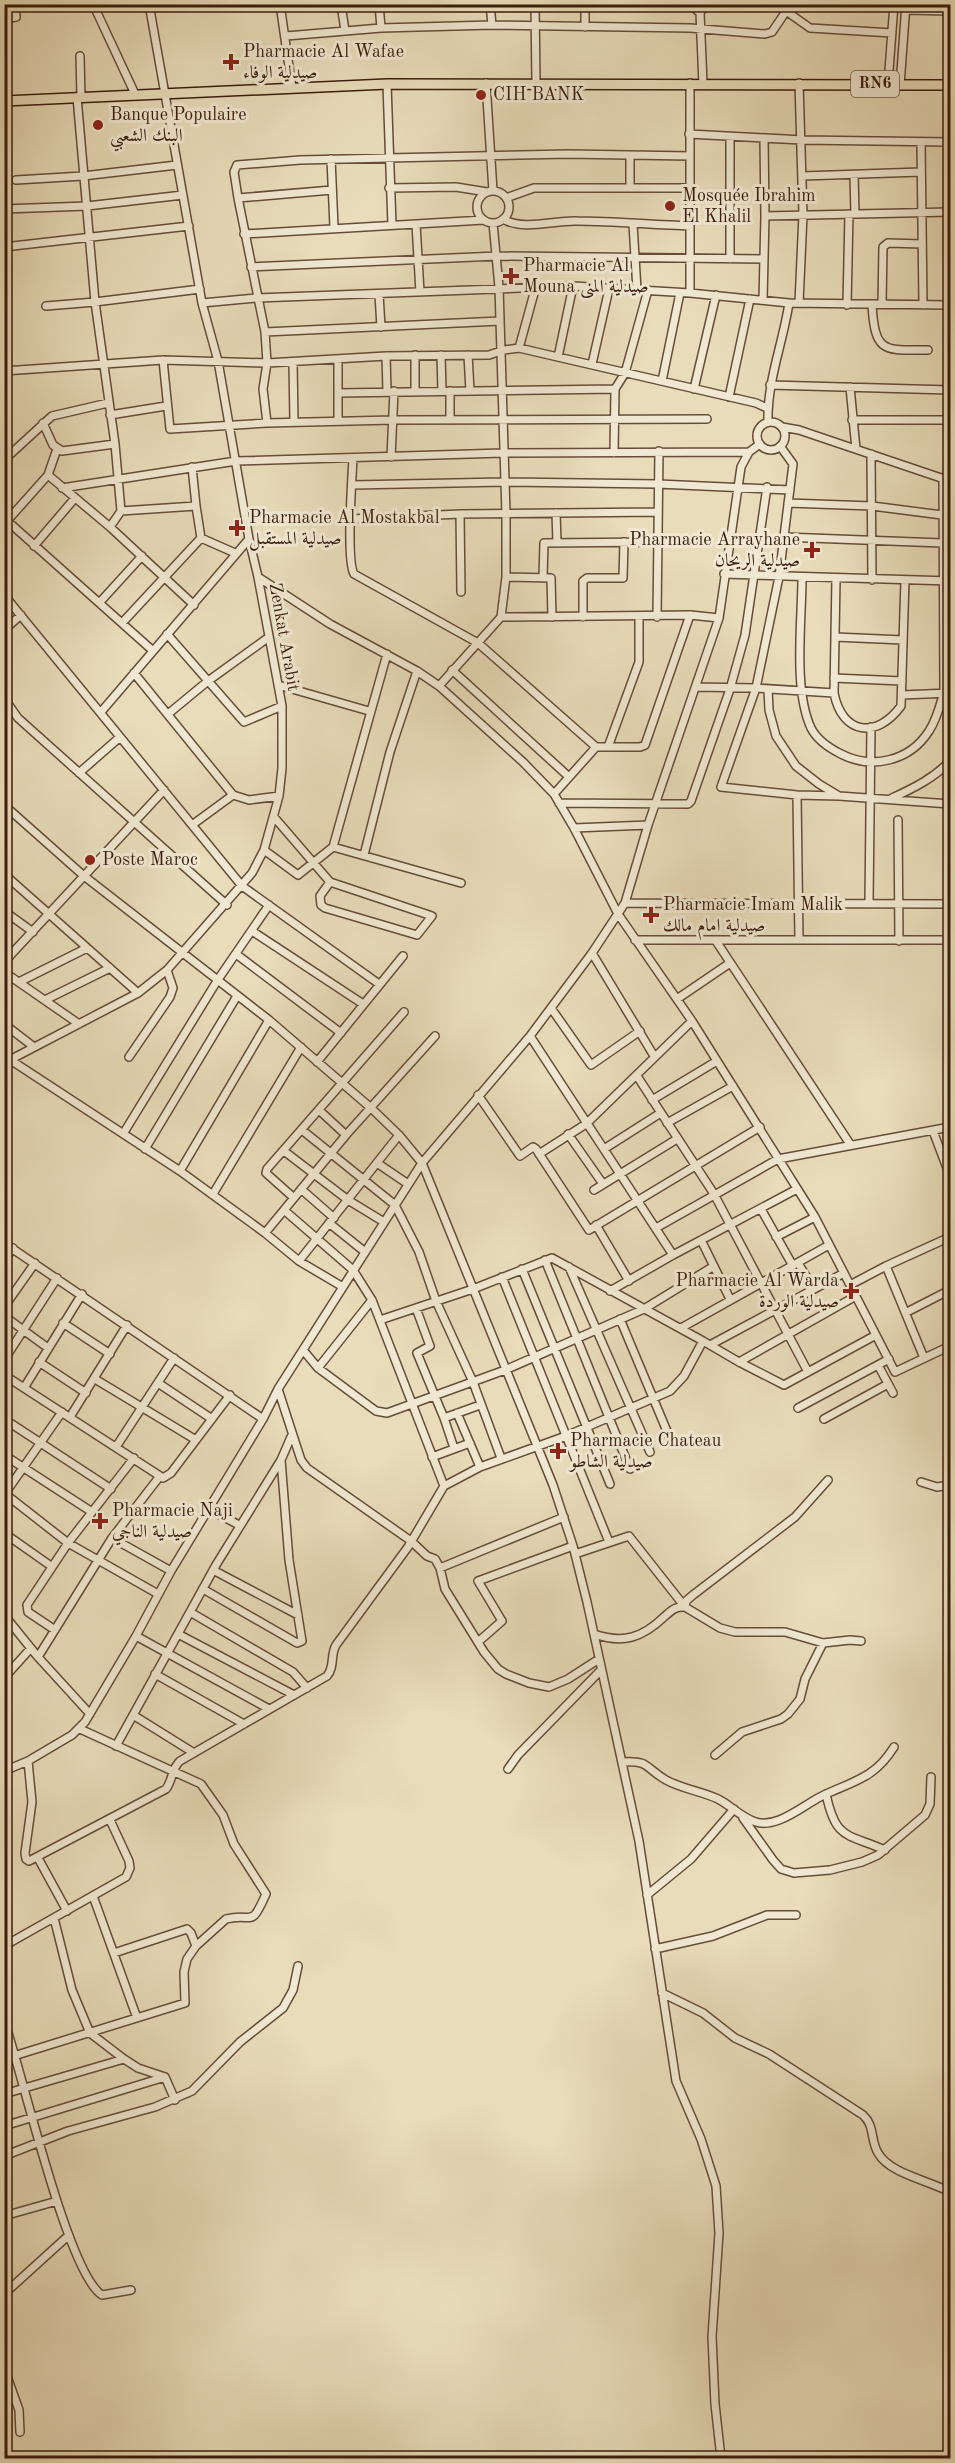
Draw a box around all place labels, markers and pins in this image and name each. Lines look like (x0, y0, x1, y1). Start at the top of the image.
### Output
place label: Pharmacie Al Wafae صيدلية الوفاء (243, 43, 404, 83)
marker: Pharmacie Al Wafae صيدلية الوفاء (224, 55, 238, 69)
place label: CIH BANK (493, 86, 584, 104)
marker: CIH BANK (474, 88, 488, 102)
place label: Banque Populaire البنك الشعبي (110, 106, 246, 152)
marker: Banque Populaire البنك الشعبي (91, 118, 105, 132)
place label: Mosquée Ibrahim El Khalil (682, 187, 816, 226)
marker: Mosquée Ibrahim El Khalil (663, 199, 677, 213)
place label: Pharmacie Al Mouna صيدلية المنى (523, 257, 649, 299)
marker: Pharmacie Al Mouna صيدلية المنى (504, 269, 518, 283)
place label: Pharmacie Al Mostakbal صيدلية المستقبل (249, 509, 440, 551)
marker: Pharmacie Al Mostakbal صيدلية المستقبل (230, 521, 244, 535)
place label: Pharmacie Arrayhane صيدلية الريحان (629, 531, 800, 570)
marker: Pharmacie Arrayhane صيدلية الريحان (805, 543, 819, 557)
place label: Poste Maroc (102, 851, 198, 869)
marker: Poste Maroc (83, 853, 97, 867)
place label: Pharmacie Imam Malik صيدلية امام مالك (663, 896, 843, 941)
marker: Pharmacie Imam Malik صيدلية امام مالك (644, 908, 658, 922)
place label: Pharmacie Al Warda صيدلية الوردة (675, 1272, 839, 1312)
marker: Pharmacie Al Warda صيدلية الوردة (844, 1284, 858, 1298)
place label: Pharmacie Chateau صيدلية الشاطو (568, 1432, 722, 1472)
marker: Pharmacie Chateau صيدلية الشاطو (551, 1444, 565, 1458)
place label: Pharmacie Naji صيدلية الناجي (112, 1502, 233, 1546)
marker: Pharmacie Naji صيدلية الناجي (93, 1514, 107, 1528)

